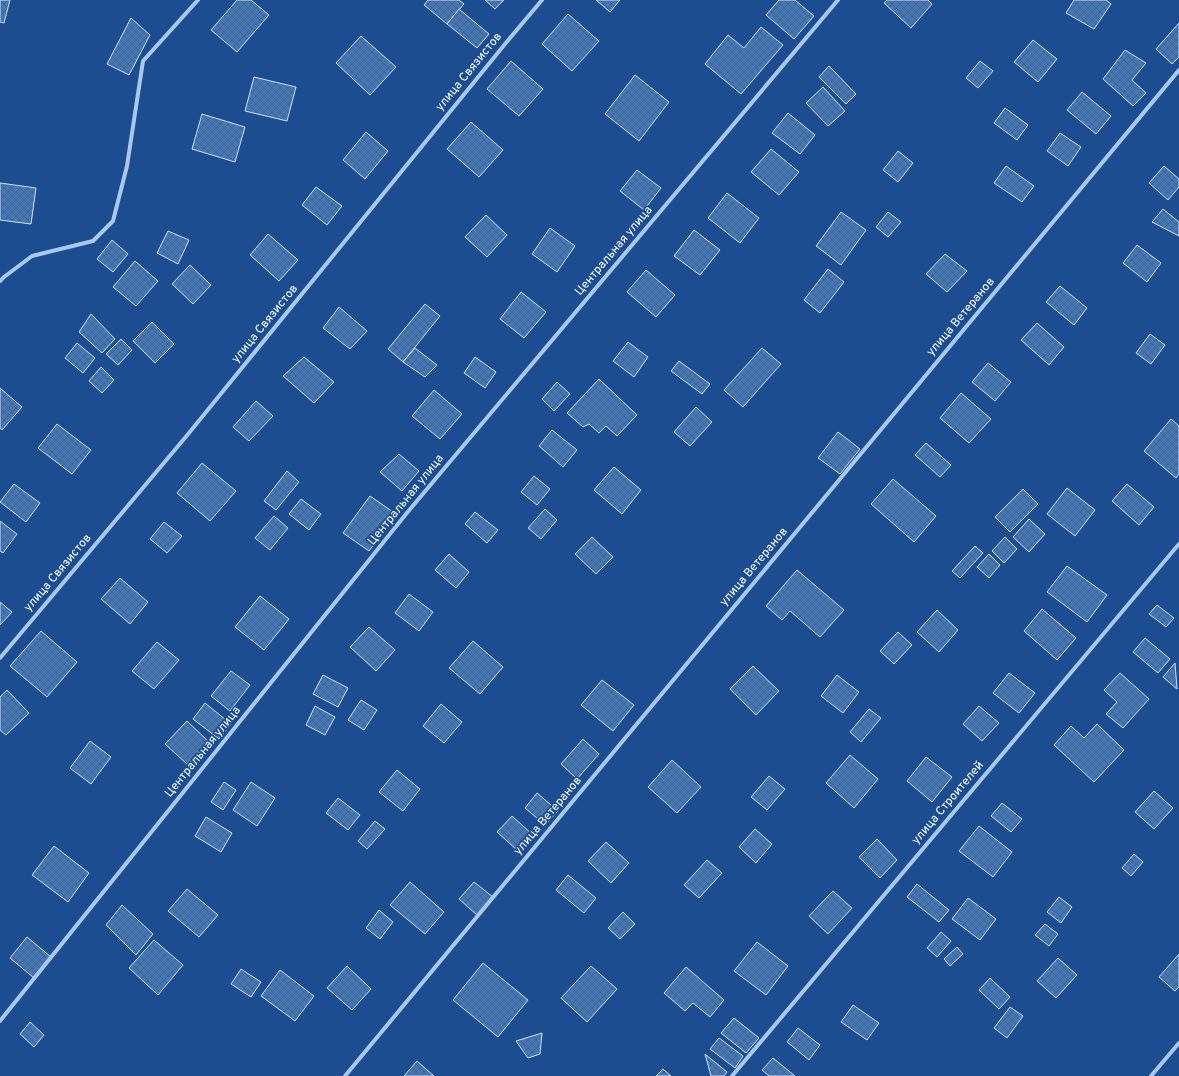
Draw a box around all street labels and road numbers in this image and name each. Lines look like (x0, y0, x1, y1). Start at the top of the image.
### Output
street label: улица Связистов (432, 29, 506, 115)
street label: Центральная улица (572, 203, 656, 299)
street label: улица Ветеранов (923, 274, 999, 360)
street label: улица Связистов (228, 281, 302, 367)
street label: Центральная улица (364, 451, 448, 549)
street label: улица Ветеранов (716, 524, 792, 610)
street label: улица Связистов (21, 531, 95, 615)
street label: Центральная улица (161, 703, 245, 801)
street label: улица Строителей (908, 758, 988, 848)
street label: улица Ветеранов (510, 773, 586, 859)

